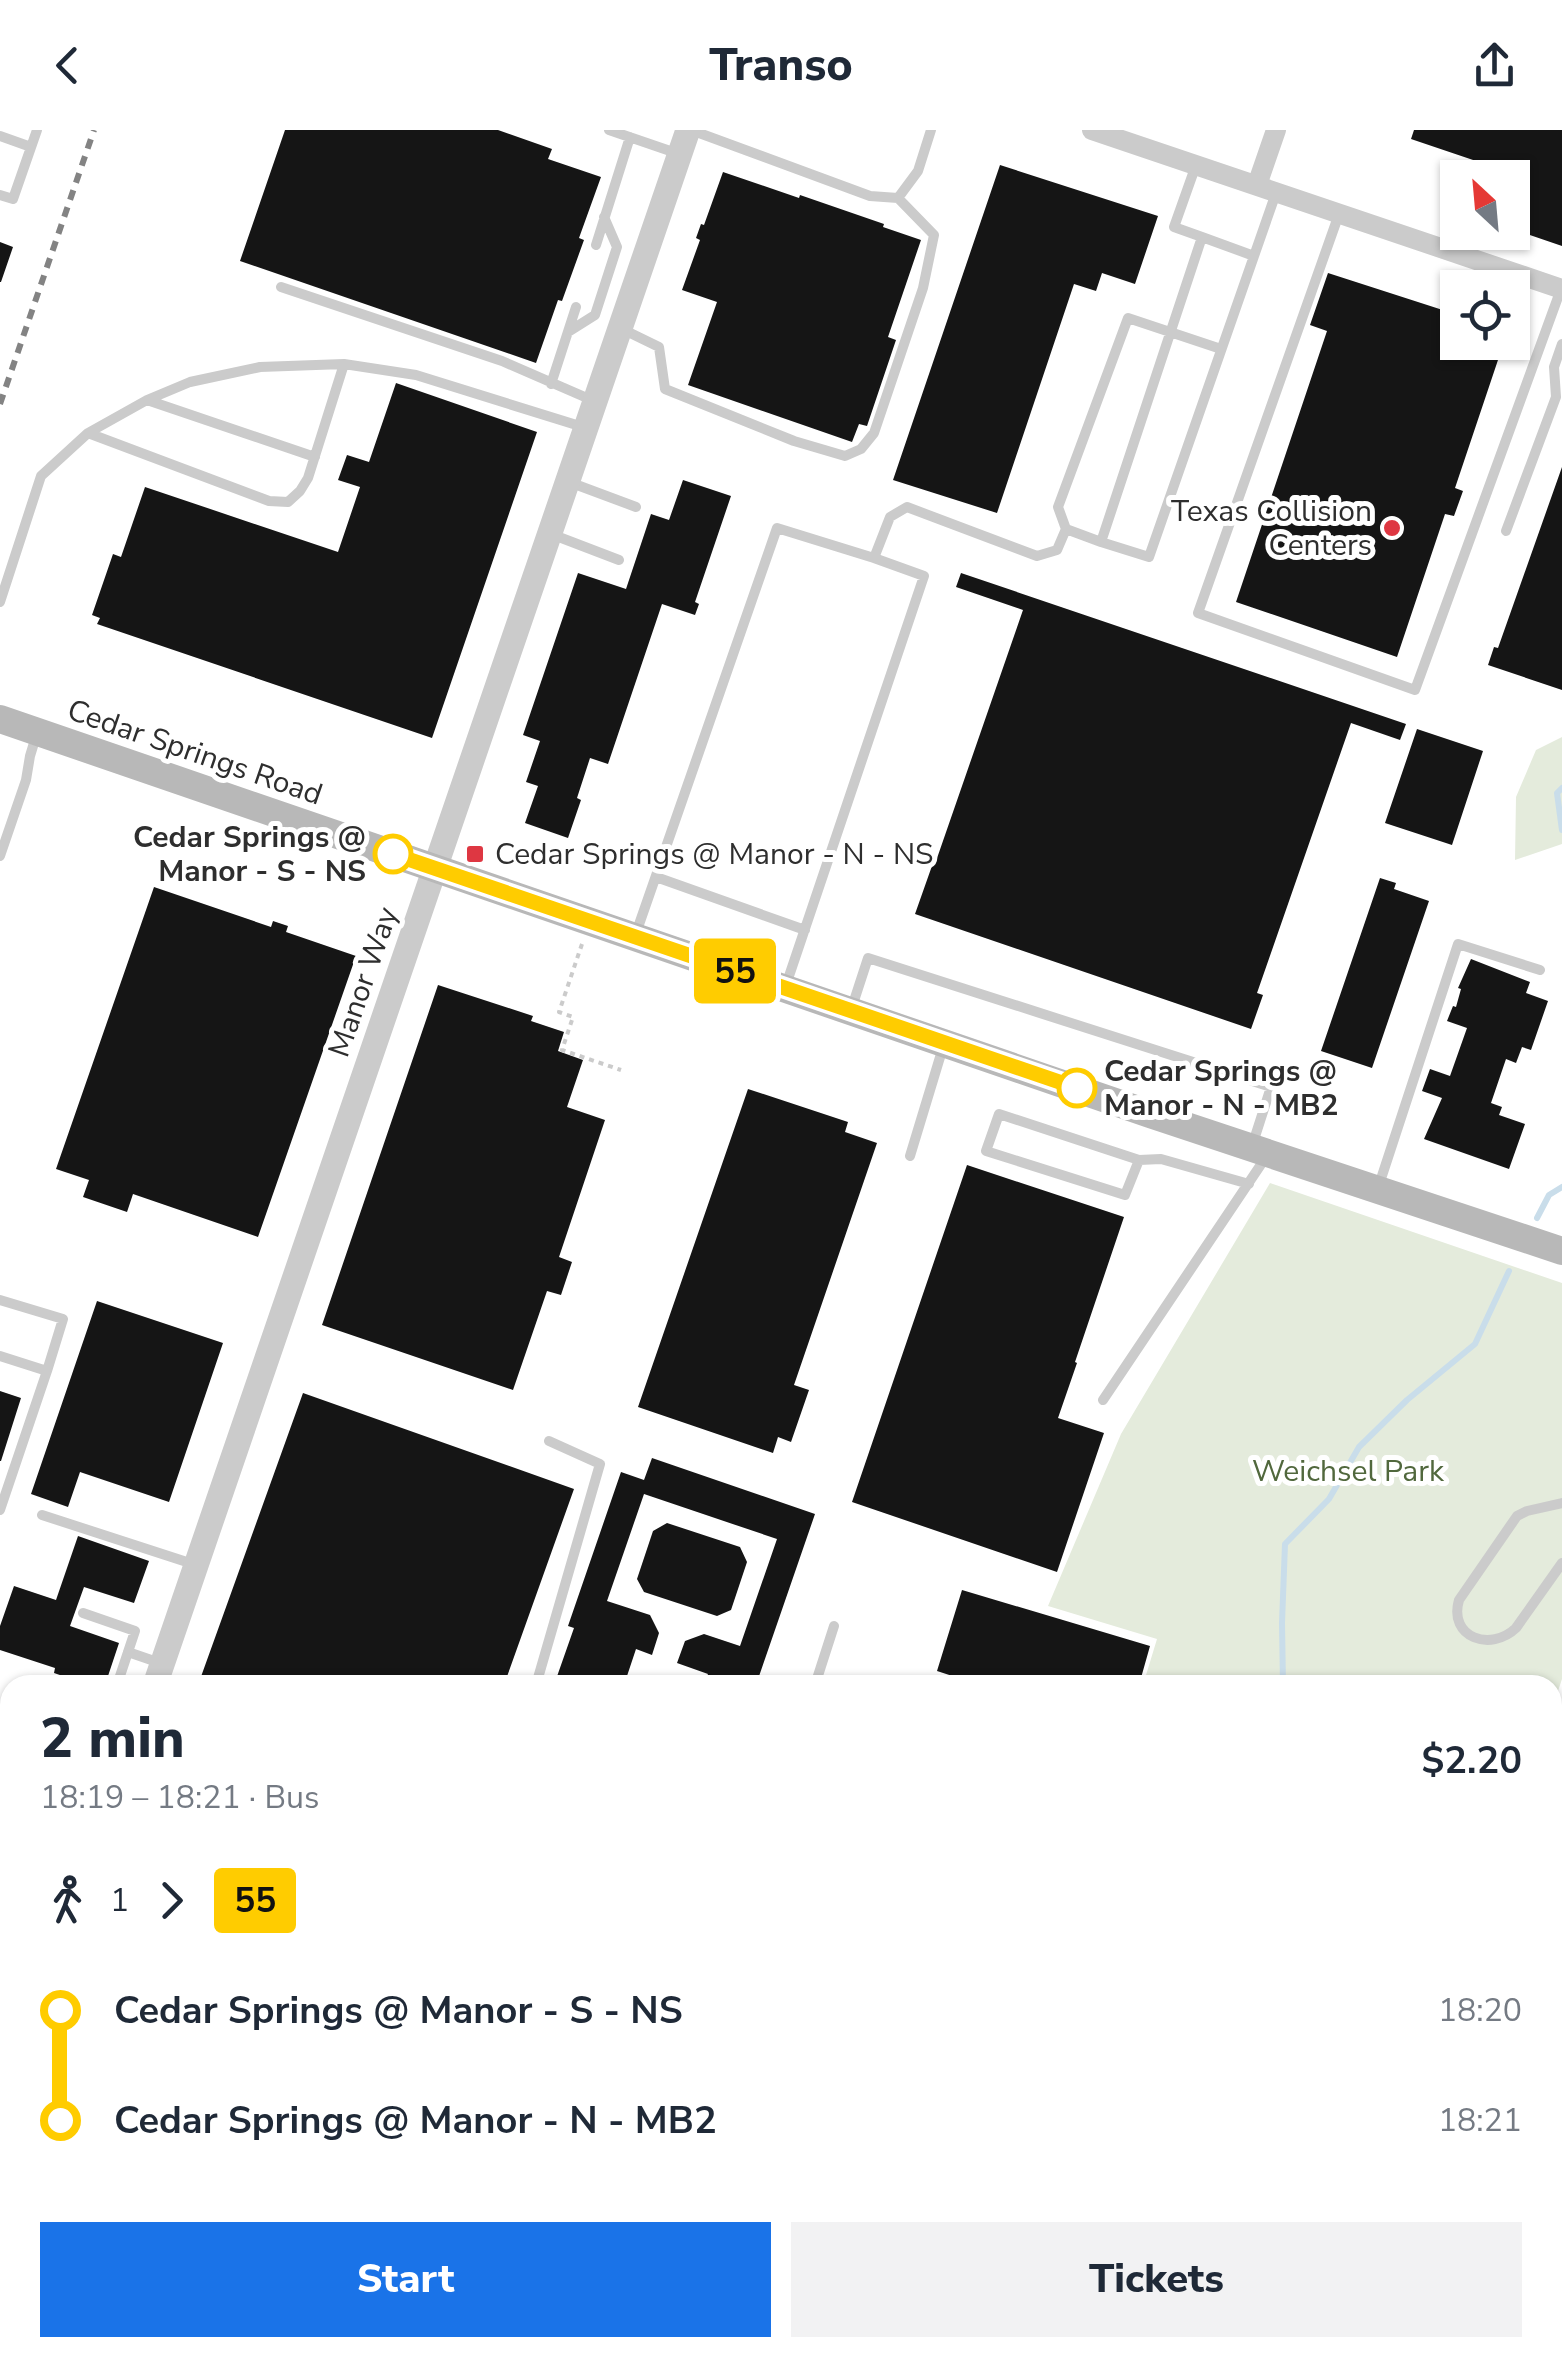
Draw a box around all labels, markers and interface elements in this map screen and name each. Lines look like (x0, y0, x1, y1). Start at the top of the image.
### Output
text: Transo (709, 35, 853, 96)
icon: back (40, 38, 95, 93)
icon: share (1467, 38, 1522, 93)
north arrow (1440, 160, 1530, 250)
map controls (1440, 160, 1530, 360)
button: locate (1440, 270, 1530, 360)
place label: Texas Collision Centers (1171, 491, 1372, 566)
marker: Texas Collision Centers (1381, 517, 1403, 539)
street label: Cedar Springs Road (62, 690, 328, 815)
place label: Cedar Springs @ Manor - S - NS (133, 817, 366, 892)
place label: Cedar Springs @ Manor - N - NS (495, 834, 934, 875)
marker: Cedar Springs @ Manor - S - NS (374, 835, 412, 873)
marker: Cedar Springs @ Manor - N - NS (464, 843, 486, 865)
street label: Manor Way (319, 901, 408, 1063)
line badge: 55 (690, 938, 780, 1004)
text: 55 (714, 948, 756, 995)
place label: Cedar Springs @ Manor - N - MB2 (1104, 1051, 1339, 1126)
marker: Cedar Springs @ Manor - N - MB2 (1058, 1069, 1096, 1107)
park label: Weichsel Park (1252, 1451, 1445, 1492)
text: 2 min (40, 1701, 185, 1776)
text: $2.20 (1421, 1735, 1522, 1786)
text: 18:19 – 18:21 · Bus (40, 1776, 319, 1819)
icon: walk (40, 1873, 95, 1928)
icon: forward (144, 1873, 199, 1928)
text: 55 (234, 1877, 276, 1924)
text: 1 (110, 1879, 129, 1922)
text: Cedar Springs @ Manor - S - NS (114, 1985, 683, 2036)
text: 18:20 (1438, 1989, 1522, 2032)
text: Cedar Springs @ Manor - N - MB2 (114, 2095, 717, 2146)
text: 18:21 (1438, 2099, 1522, 2142)
button: Start (40, 2222, 771, 2337)
button: Tickets (791, 2222, 1522, 2337)

